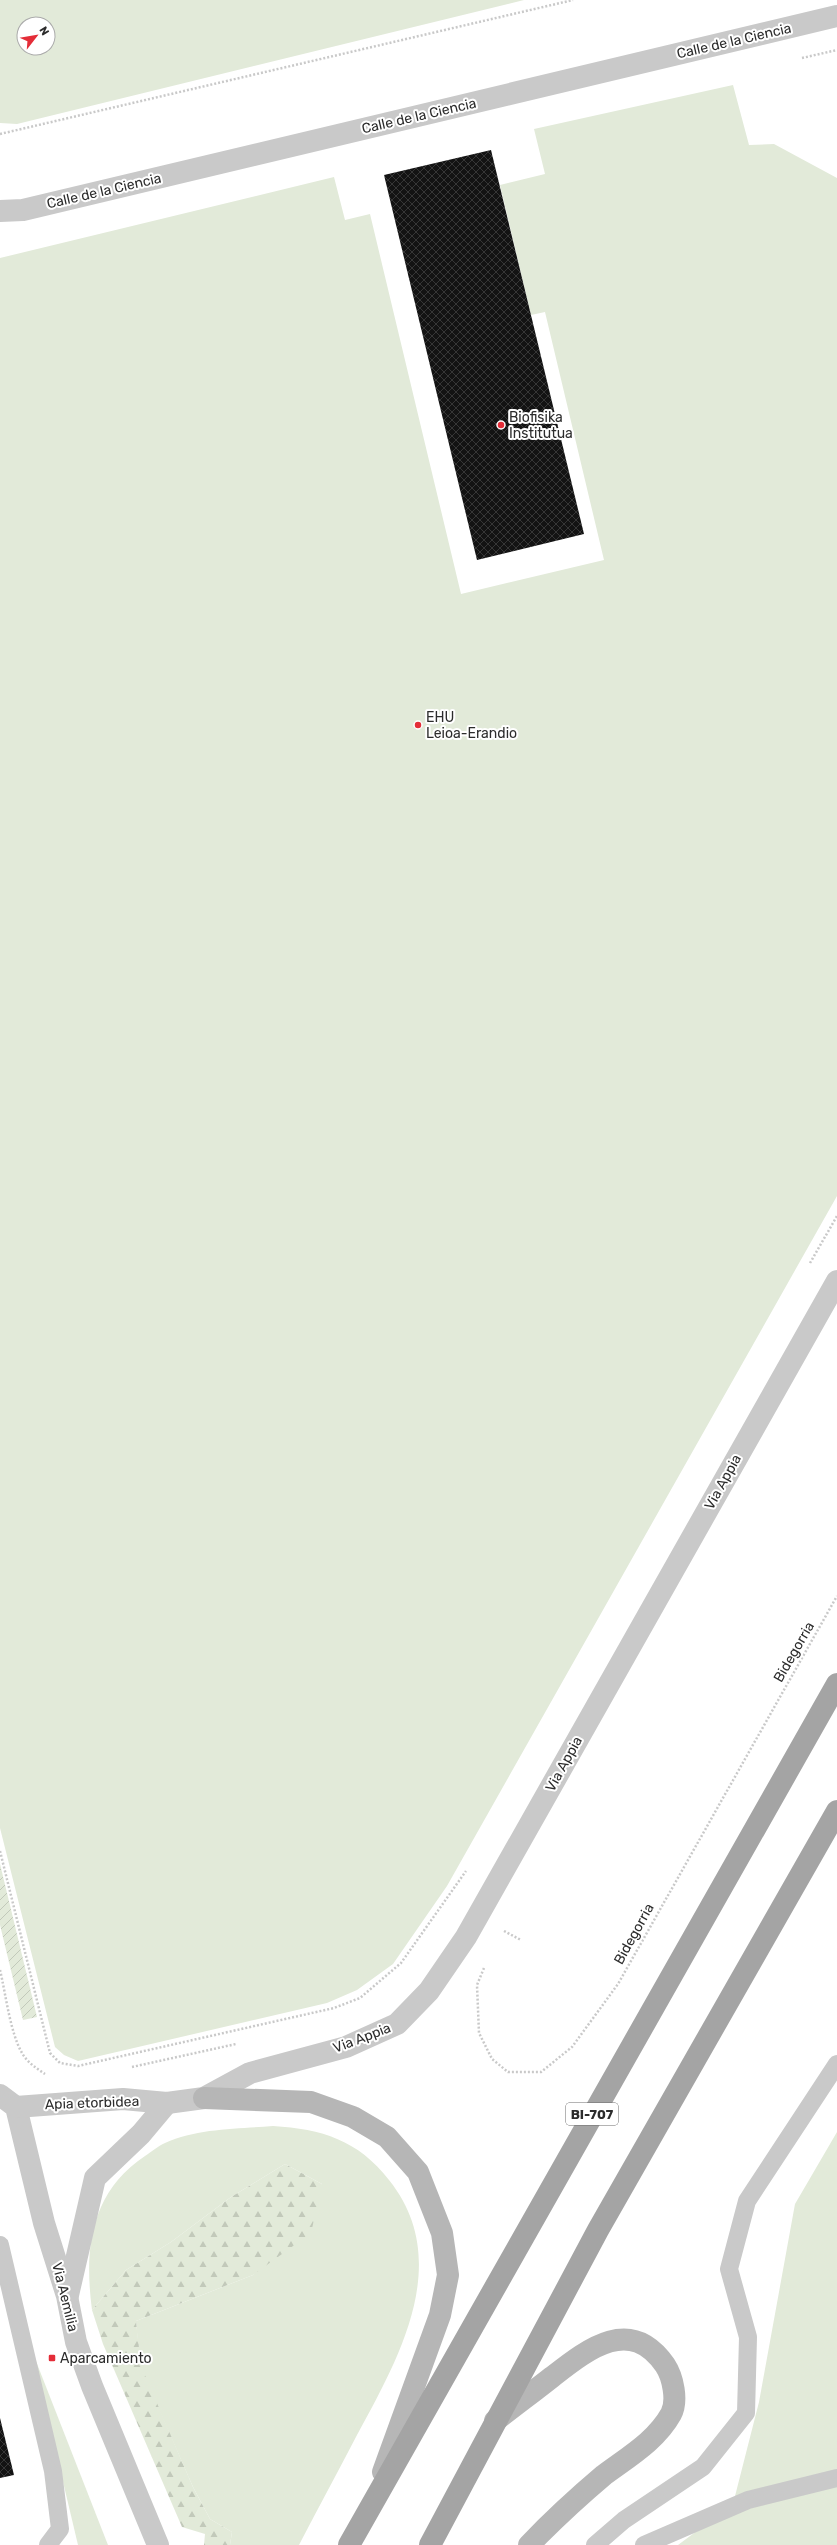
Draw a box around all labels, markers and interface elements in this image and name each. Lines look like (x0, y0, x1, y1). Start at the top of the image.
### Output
north arrow (16, 16, 56, 56)
street label: Calle de la Ciencia (675, 20, 793, 62)
text: N (37, 24, 52, 38)
street label: Calle de la Ciencia (360, 95, 478, 137)
street label: Calle de la Ciencia (45, 170, 163, 212)
place label: Biofisika Institutua (509, 409, 573, 442)
marker: Biofisika Institutua (496, 420, 506, 430)
place label: EHU Leioa-Erandio (426, 709, 517, 742)
marker: EHU Leioa-Erandio (413, 720, 423, 730)
street label: Via Appia (701, 1451, 745, 1513)
street label: Bidegorria (770, 1619, 818, 1685)
street label: Via Appia (542, 1733, 586, 1795)
street label: Bidegorria (610, 1901, 658, 1967)
street label: Via Appia (331, 2019, 393, 2057)
street label: Apia etorbidea (44, 2093, 140, 2113)
road number: BI-707 (566, 2103, 618, 2125)
street label: Via Aemilia (48, 2261, 82, 2333)
place label: Aparcamiento (60, 2350, 152, 2367)
marker: Aparcamiento (47, 2353, 57, 2363)

